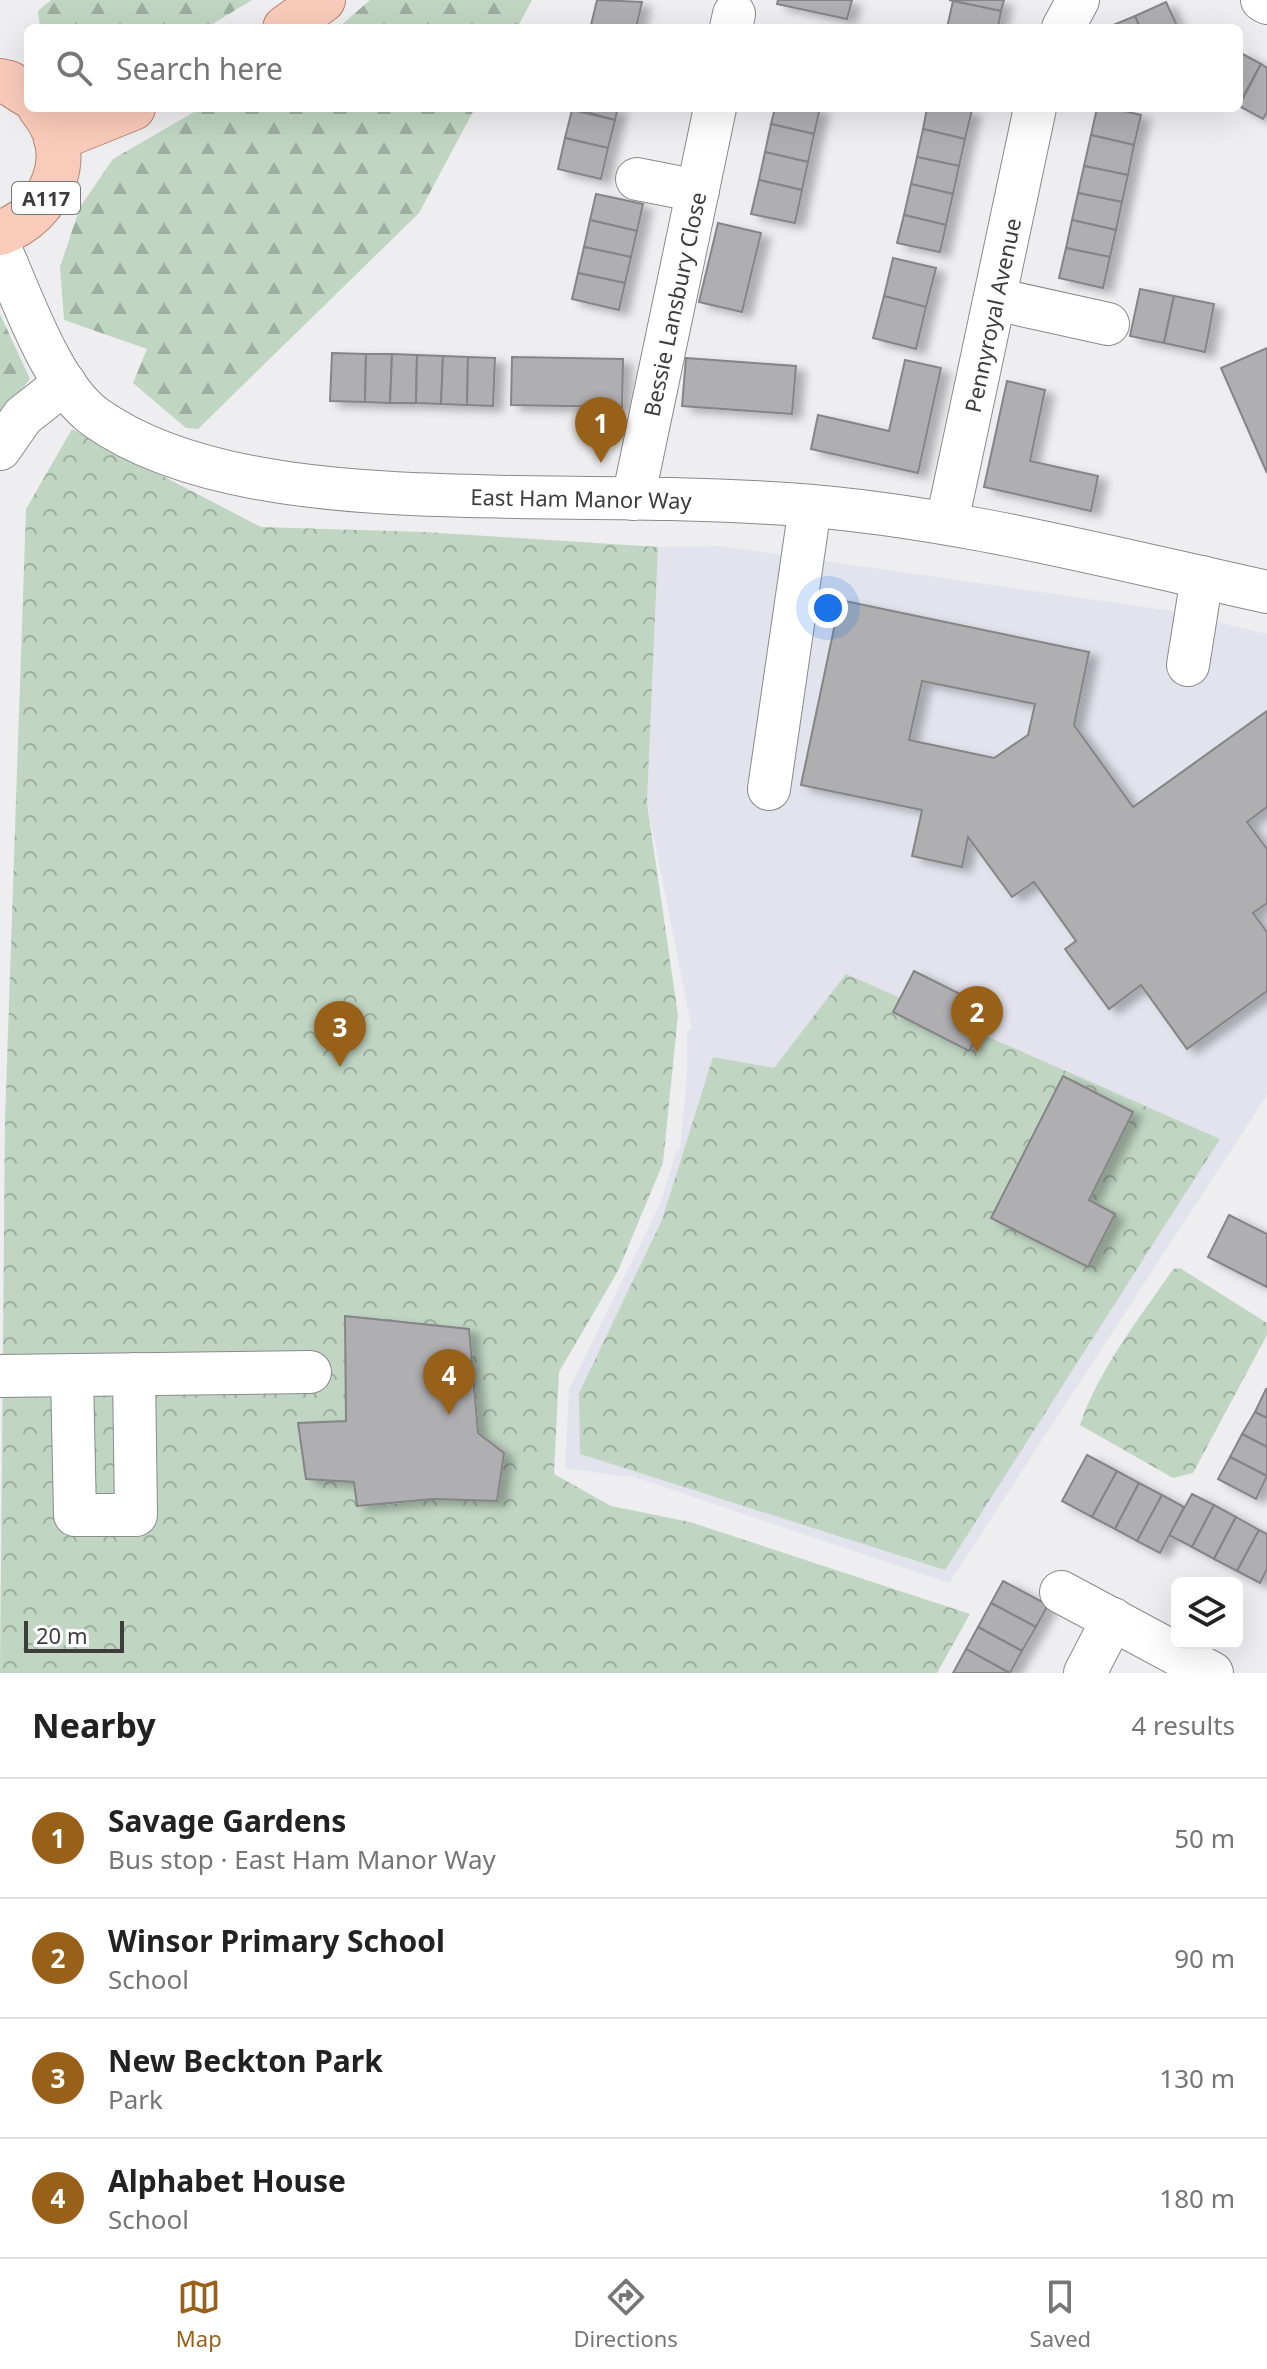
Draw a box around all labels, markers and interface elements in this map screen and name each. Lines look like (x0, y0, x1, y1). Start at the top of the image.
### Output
search box (24, 24, 1243, 112)
icon: search (52, 46, 96, 90)
text: Search here (116, 48, 283, 89)
road number: A117 (12, 182, 80, 214)
street label: Bessie Lansbury Close (636, 189, 712, 419)
street label: Pennyroyal Avenue (957, 215, 1027, 415)
pin: 1 (575, 397, 627, 463)
street label: East Ham Manor Way (470, 481, 693, 515)
your location (808, 588, 848, 628)
pin: 2 (951, 986, 1003, 1052)
pin: 3 (314, 1001, 366, 1067)
pin: 4 (423, 1349, 475, 1415)
map controls (1171, 1577, 1243, 1649)
button: layers (1171, 1577, 1243, 1649)
scale bar (24, 1617, 124, 1653)
text: 20 m (36, 1620, 87, 1650)
text: Nearby (32, 1702, 156, 1748)
text: 4 results (1131, 1707, 1235, 1743)
text: Savage Gardens (108, 1800, 346, 1841)
text: 1 (51, 1820, 65, 1856)
text: 50 m (1174, 1820, 1235, 1856)
text: Bus stop · East Ham Manor Way (108, 1841, 496, 1877)
text: Winsor Primary School (108, 1920, 445, 1961)
text: 2 (51, 1940, 65, 1976)
text: 90 m (1174, 1940, 1235, 1976)
text: School (108, 1961, 189, 1997)
text: New Beckton Park (108, 2040, 383, 2081)
text: 3 (51, 2060, 65, 2096)
text: 130 m (1159, 2060, 1235, 2096)
text: Park (108, 2081, 163, 2117)
text: Alphabet House (108, 2160, 346, 2201)
text: 4 (51, 2180, 65, 2216)
text: 180 m (1159, 2180, 1235, 2216)
text: School (108, 2201, 189, 2237)
tab: Map (176, 2275, 222, 2353)
tab: Directions (573, 2275, 678, 2353)
tab: Saved (1030, 2275, 1091, 2353)

